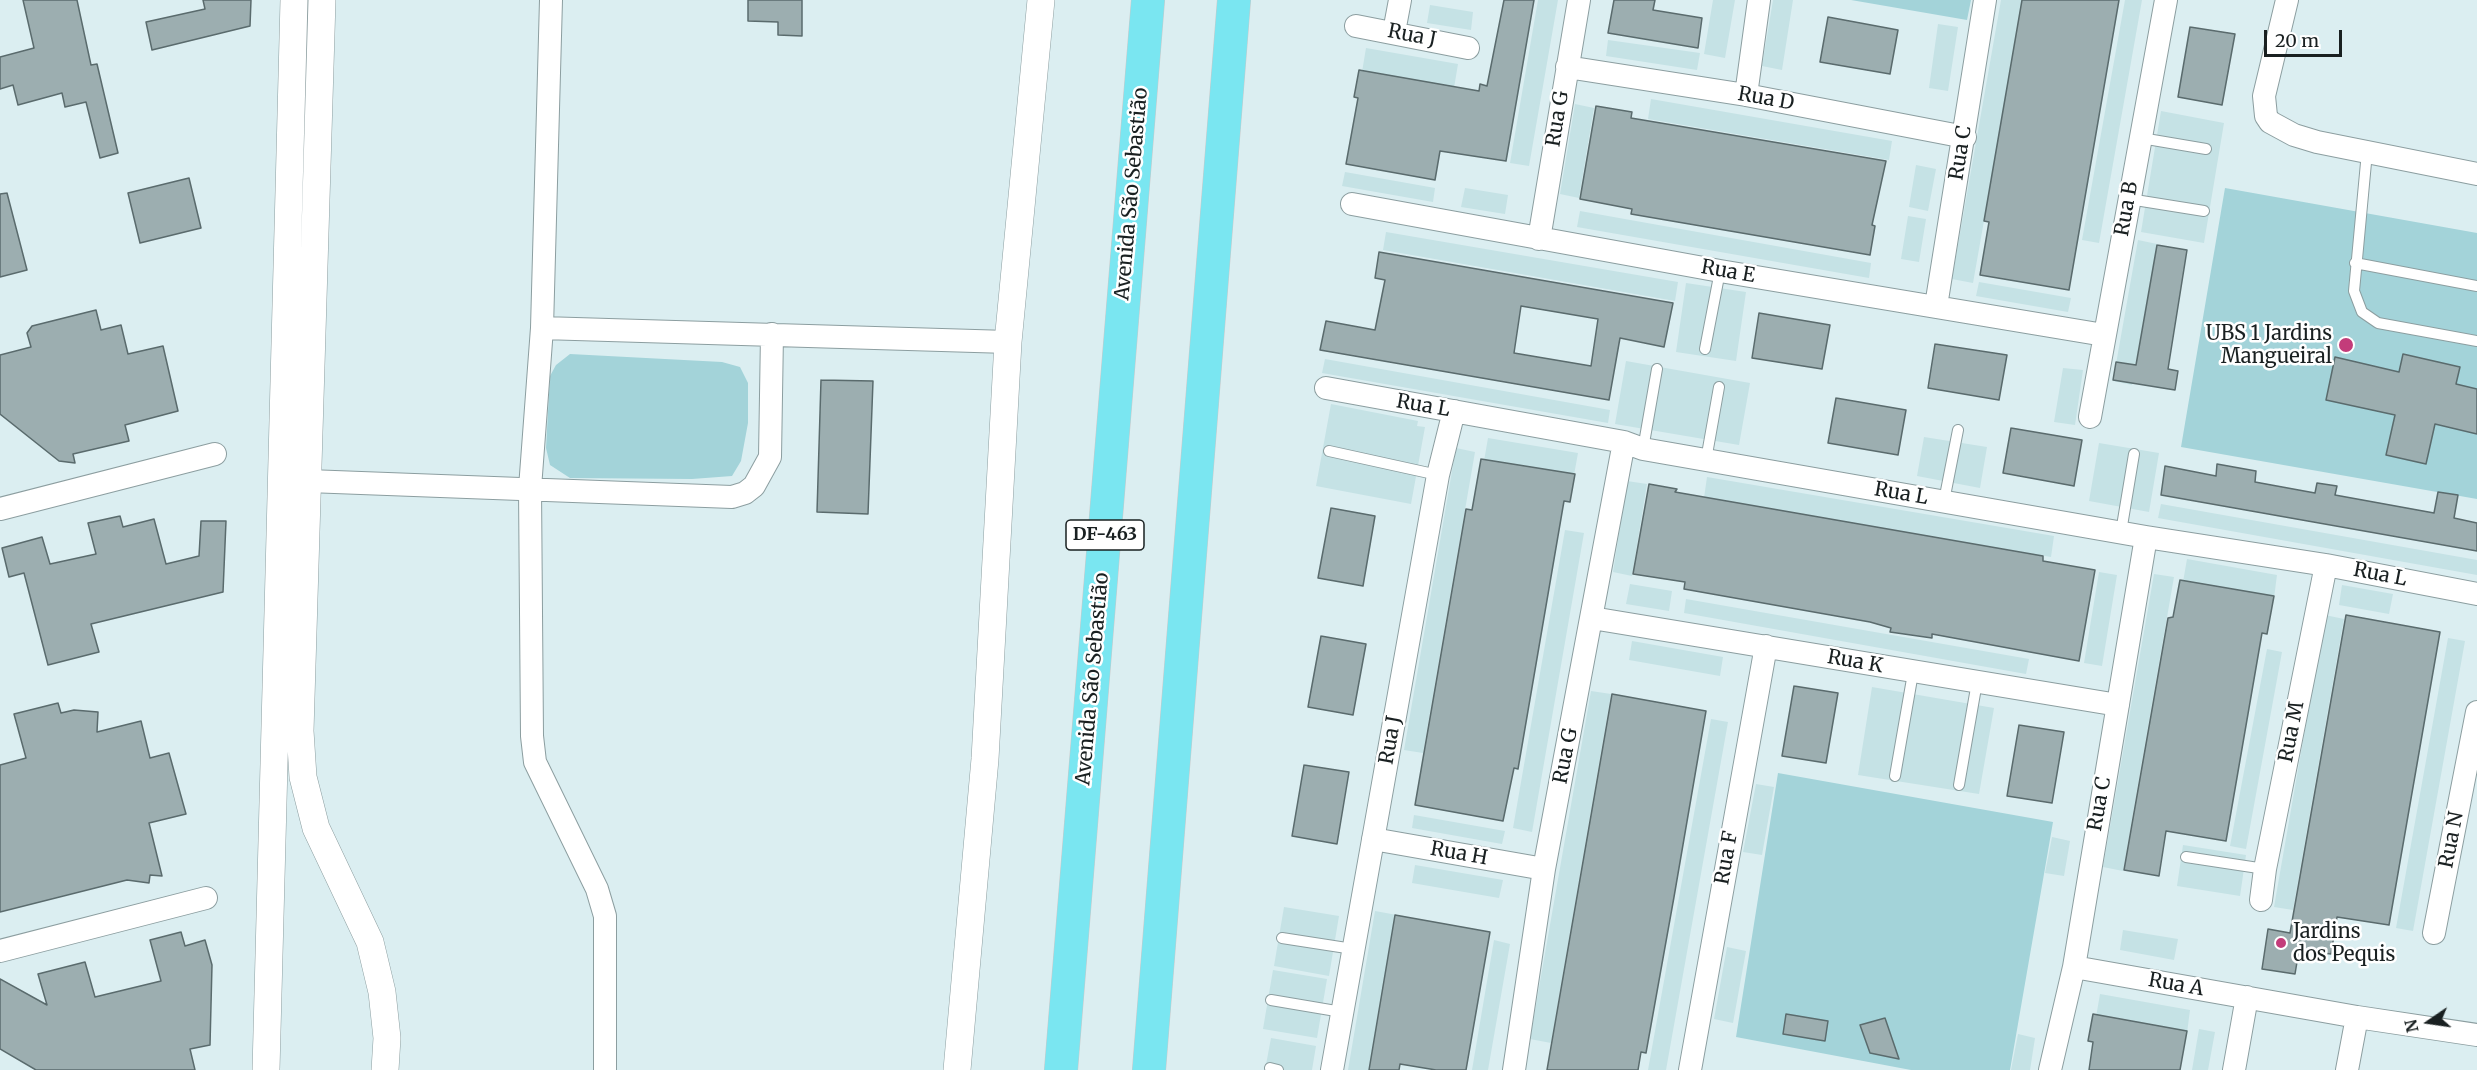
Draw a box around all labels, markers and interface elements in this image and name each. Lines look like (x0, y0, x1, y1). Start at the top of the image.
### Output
scale bar (2267, 18, 2345, 56)
street label: Rua J (1386, 20, 1438, 52)
text: 20 m (2275, 29, 2319, 52)
street label: Rua D (1736, 82, 1796, 116)
street label: Avenida São Sebastião (1111, 87, 1153, 301)
street label: Rua G (1542, 89, 1574, 149)
street label: Rua C (1945, 124, 1977, 182)
street label: Rua B (2110, 180, 2144, 238)
street label: Rua E (1699, 255, 1757, 289)
place label: UBS 1 Jardins Mangueiral (2206, 322, 2332, 369)
marker: UBS 1 Jardins Mangueiral (2337, 336, 2355, 354)
street label: Rua L (1394, 389, 1452, 423)
street label: Rua L (1872, 477, 1930, 511)
road number: DF-463 (1066, 520, 1144, 550)
street label: Rua L (2351, 558, 2409, 592)
street label: Avenida São Sebastião (1072, 572, 1114, 786)
street label: Rua K (1825, 645, 1885, 679)
street label: Rua M (2274, 700, 2310, 764)
street label: Rua J (1375, 714, 1407, 766)
street label: Rua G (1549, 726, 1583, 786)
street label: Rua C (2083, 775, 2117, 833)
street label: Rua N (2435, 810, 2469, 870)
street label: Rua F (1710, 829, 1744, 887)
street label: Rua H (1428, 837, 1490, 871)
place label: Jardins dos Pequis (2293, 920, 2395, 967)
marker: Jardins dos Pequis (2274, 936, 2288, 950)
street label: Rua A (2146, 968, 2206, 1002)
north arrow (2399, 992, 2459, 1052)
text: N (2400, 1018, 2423, 1034)

